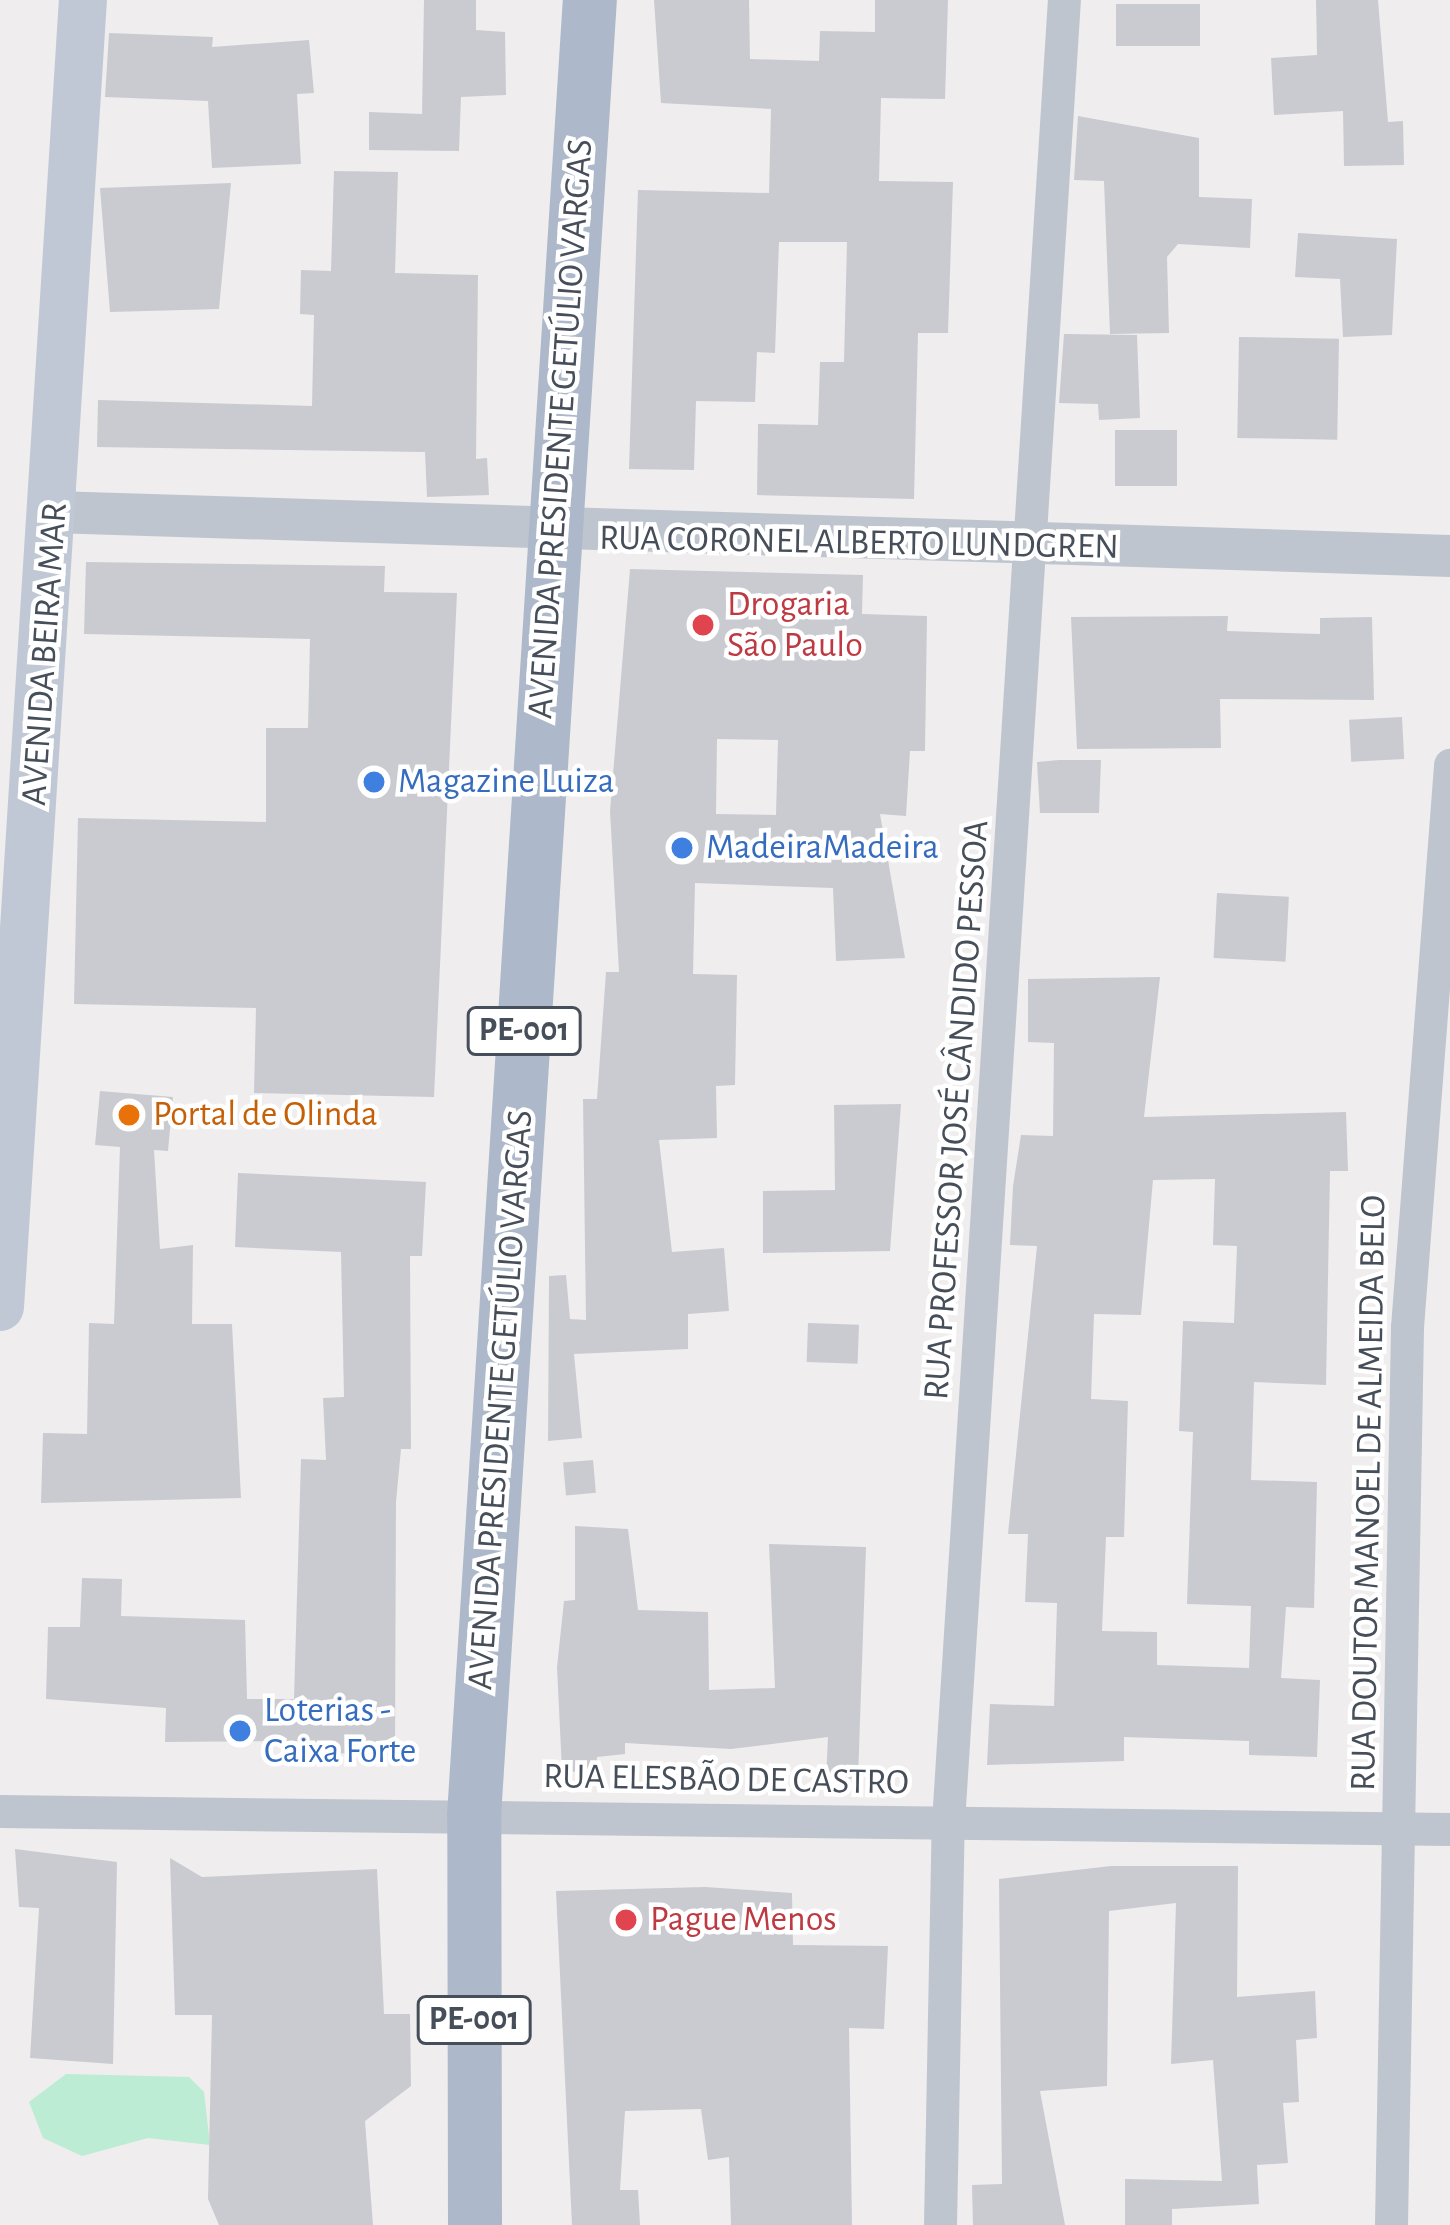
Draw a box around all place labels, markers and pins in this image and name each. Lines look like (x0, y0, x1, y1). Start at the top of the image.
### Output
place label: Drogaria São Paulo (727, 582, 863, 667)
marker: Drogaria São Paulo (690, 612, 716, 638)
place label: Magazine Luiza (398, 760, 615, 804)
marker: Magazine Luiza (361, 769, 387, 795)
place label: MadeiraMadeira (706, 826, 939, 870)
marker: MadeiraMadeira (669, 835, 695, 861)
place label: Portal de Olinda (153, 1093, 378, 1137)
marker: Portal de Olinda (116, 1102, 142, 1128)
place label: Loterias - Caixa Forte (264, 1688, 416, 1773)
marker: Loterias - Caixa Forte (227, 1718, 253, 1744)
place label: Pague Menos (650, 1898, 837, 1942)
marker: Pague Menos (613, 1907, 639, 1933)

